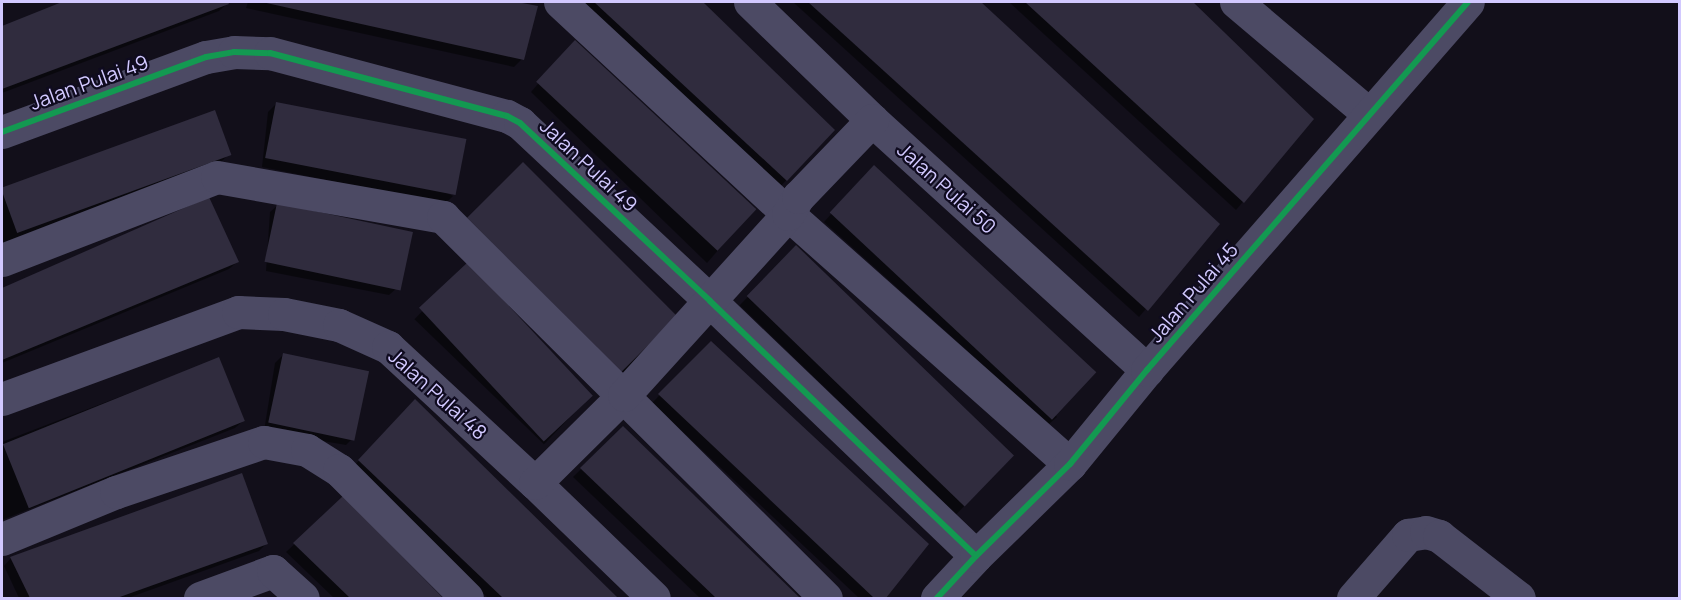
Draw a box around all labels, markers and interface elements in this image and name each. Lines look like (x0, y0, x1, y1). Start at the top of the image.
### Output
street label: Jalan Pulai 49 (26, 49, 152, 115)
street label: Jalan Pulai 49 (535, 114, 643, 216)
street label: Jalan Pulai 50 (893, 138, 1001, 238)
street label: Jalan Pulai 45 (1143, 237, 1243, 347)
street label: Jalan Pulai 48 (384, 344, 492, 444)

